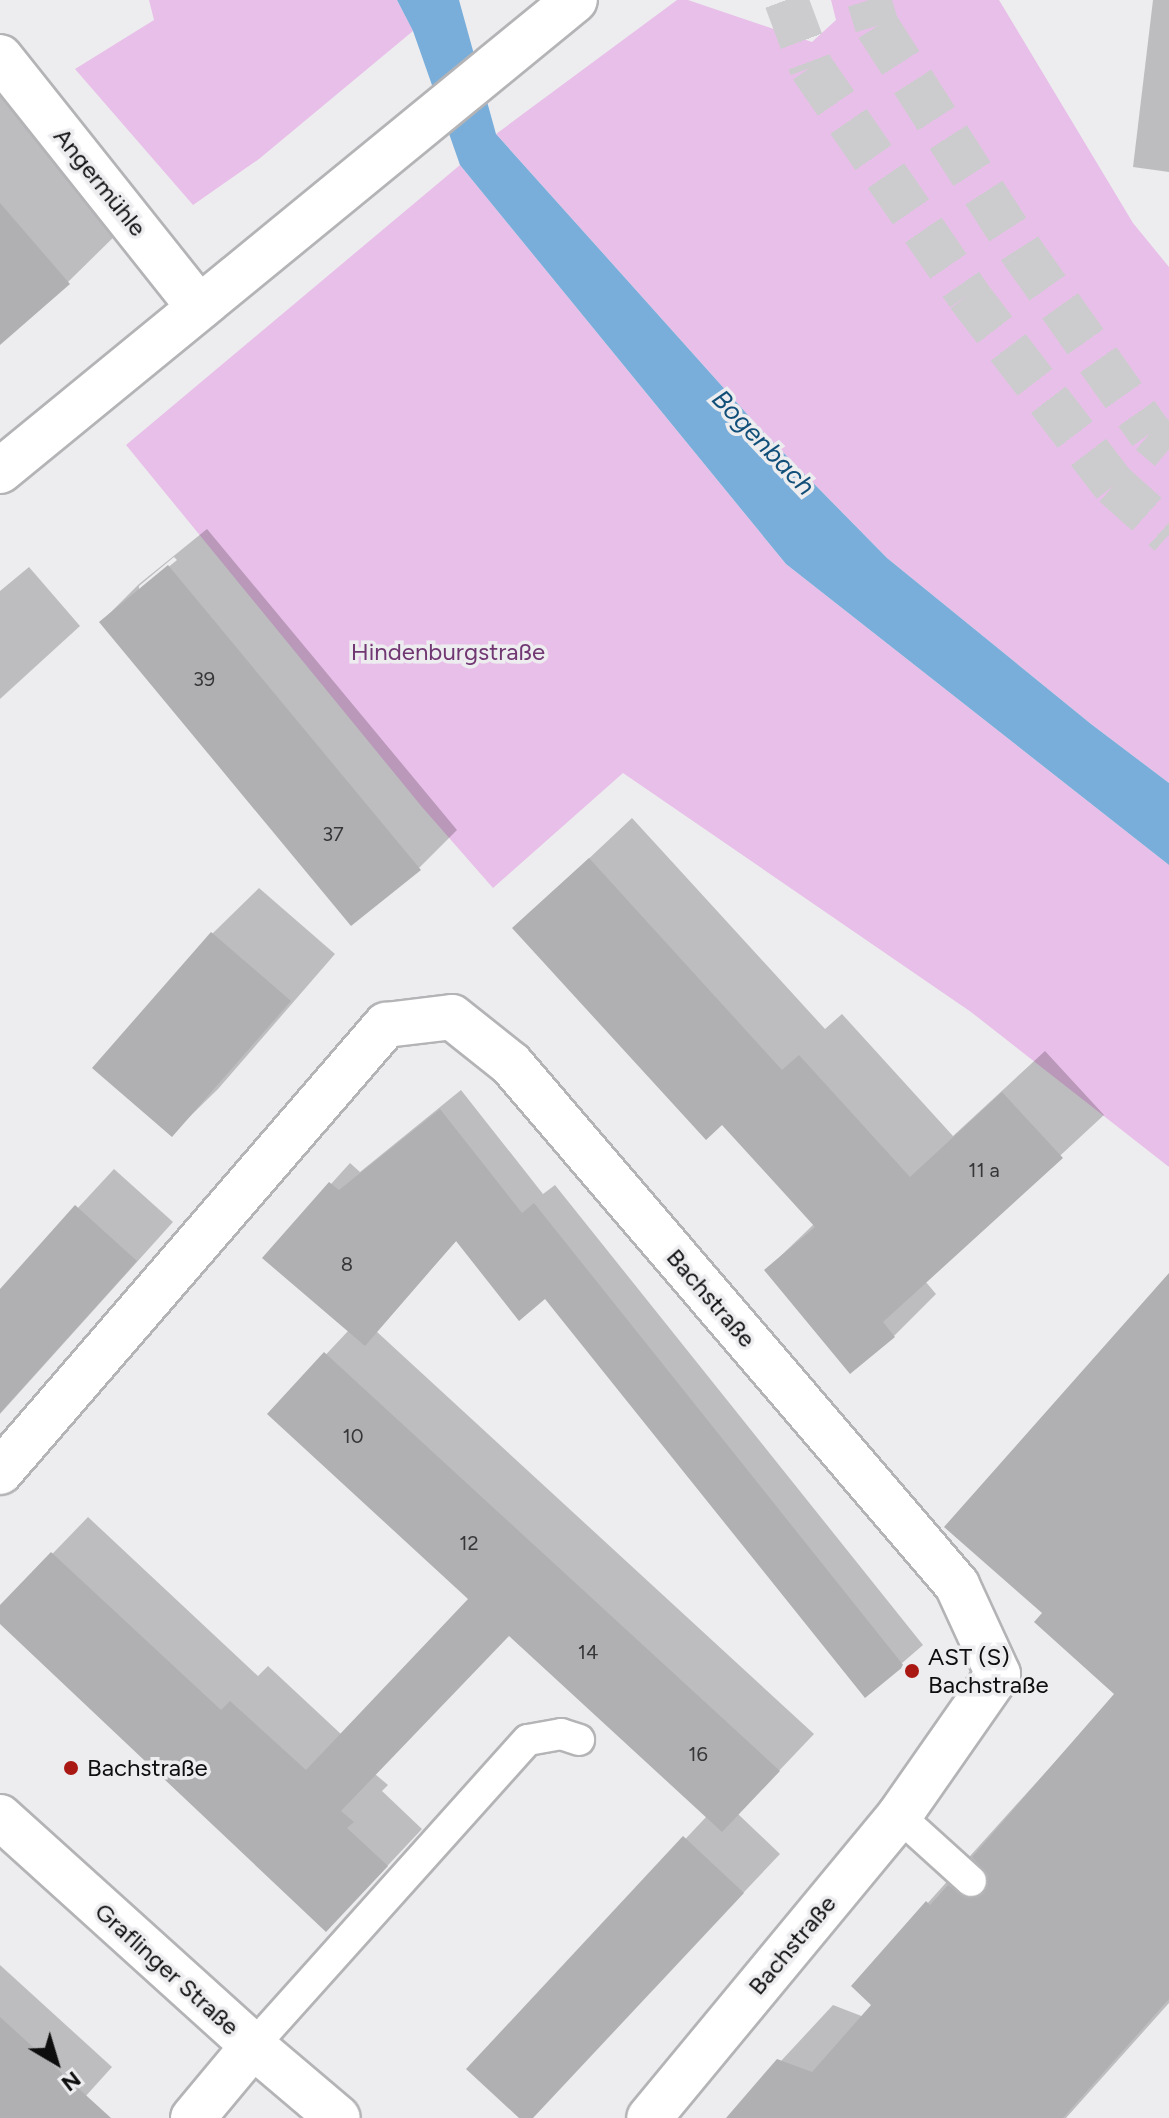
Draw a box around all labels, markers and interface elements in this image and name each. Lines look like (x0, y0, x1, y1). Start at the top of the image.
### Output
street label: Angermühle (48, 122, 152, 242)
water label: Bogenbach (705, 384, 821, 502)
park label: Hindenburgstraße (351, 638, 545, 666)
house number: 39 (193, 667, 215, 691)
house number: 37 (322, 822, 344, 846)
house number: 11 a (968, 1158, 1000, 1182)
street label: Bachstraße (661, 1243, 761, 1353)
house number: 8 (341, 1252, 353, 1276)
house number: 10 (342, 1424, 364, 1448)
house number: 12 (459, 1531, 479, 1555)
house number: 14 (578, 1640, 598, 1664)
place label: AST (S) Bachstraße (928, 1643, 1049, 1699)
marker: AST (S) Bachstraße (903, 1662, 921, 1680)
house number: 16 (688, 1742, 708, 1766)
place label: Bachstraße (87, 1754, 208, 1782)
marker: Bachstraße (62, 1759, 80, 1777)
street label: Bachstraße (742, 1890, 842, 2000)
street label: Graflinger Straße (89, 1897, 245, 2041)
north arrow (16, 2022, 96, 2102)
text: N (56, 2065, 86, 2097)

